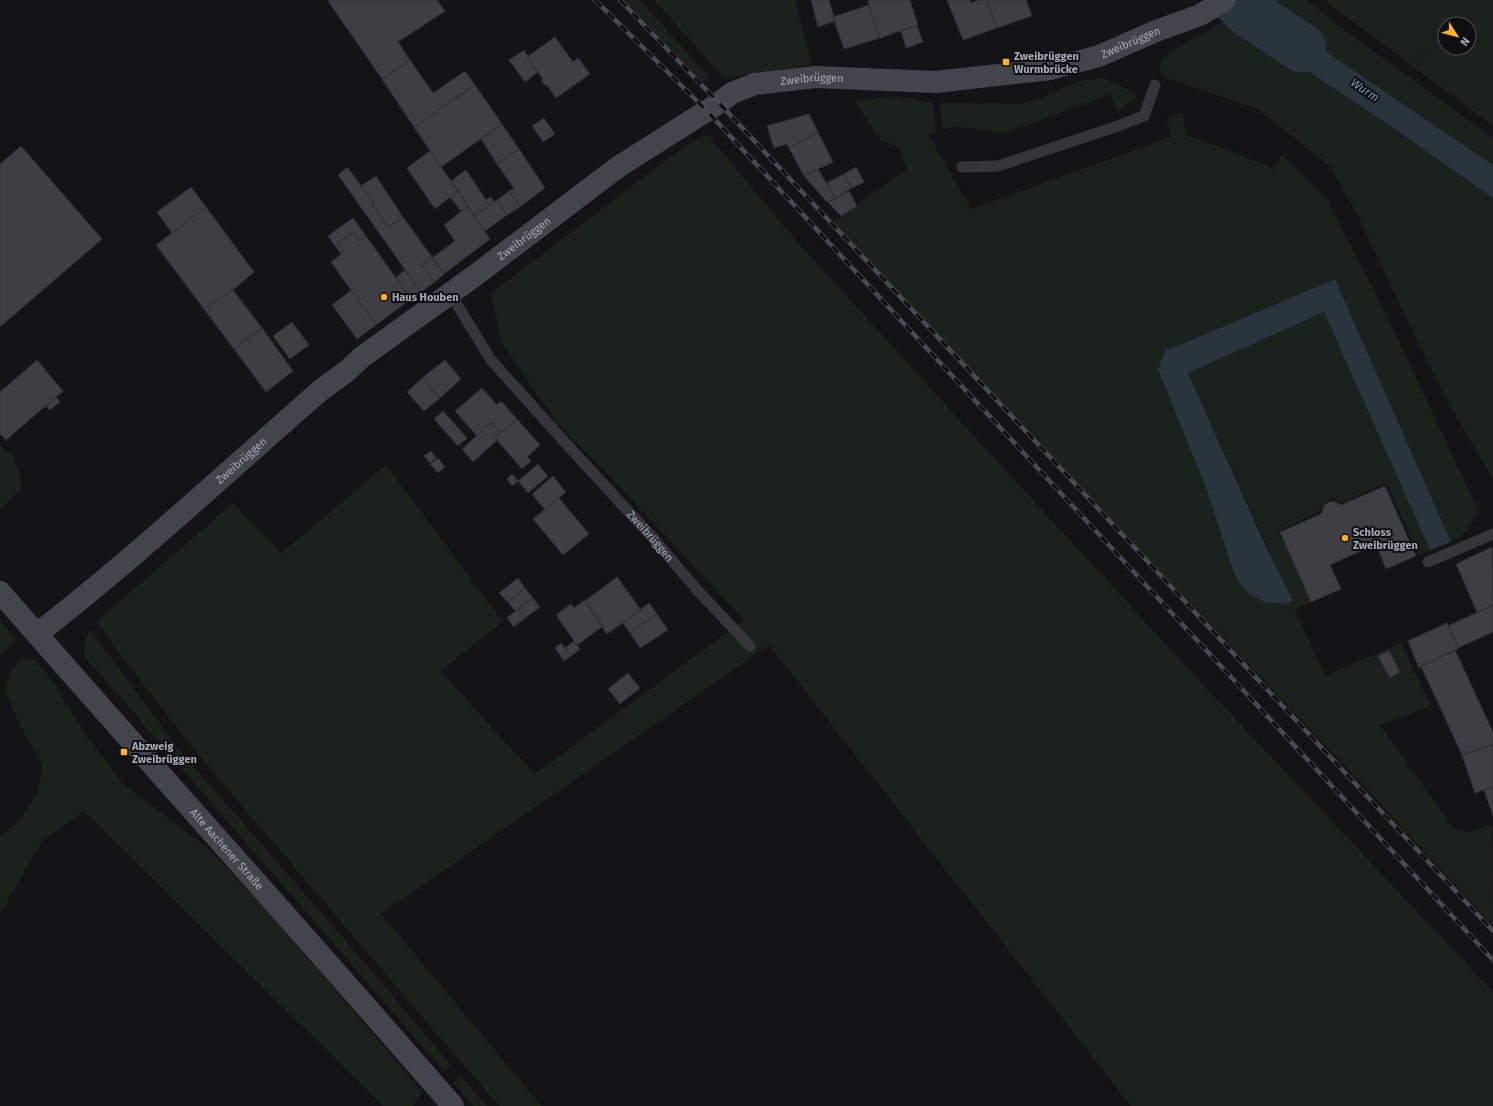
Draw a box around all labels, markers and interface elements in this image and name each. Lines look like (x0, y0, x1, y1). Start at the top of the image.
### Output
north arrow (1437, 16, 1477, 56)
street label: Zweibrüggen (1099, 24, 1162, 61)
text: N (1457, 35, 1472, 48)
place label: Zweibrüggen Wurmbrücke (1014, 50, 1079, 76)
marker: Zweibrüggen Wurmbrücke (1001, 57, 1011, 67)
street label: Zweibrüggen (780, 70, 844, 88)
water label: Wurm (1348, 75, 1382, 105)
street label: Zweibrüggen (495, 214, 553, 263)
place label: Haus Houben (392, 291, 459, 304)
marker: Haus Houben (379, 292, 389, 302)
street label: Zweibrüggen (213, 435, 269, 486)
street label: Zweibrüggen (624, 508, 676, 564)
place label: Schloss Zweibrüggen (1353, 526, 1418, 552)
marker: Schloss Zweibrüggen (1340, 533, 1350, 543)
place label: Abzweig Zweibrüggen (131, 740, 197, 766)
marker: Abzweig Zweibrüggen (119, 747, 129, 757)
street label: Alte Aachener Straße (187, 806, 266, 892)

